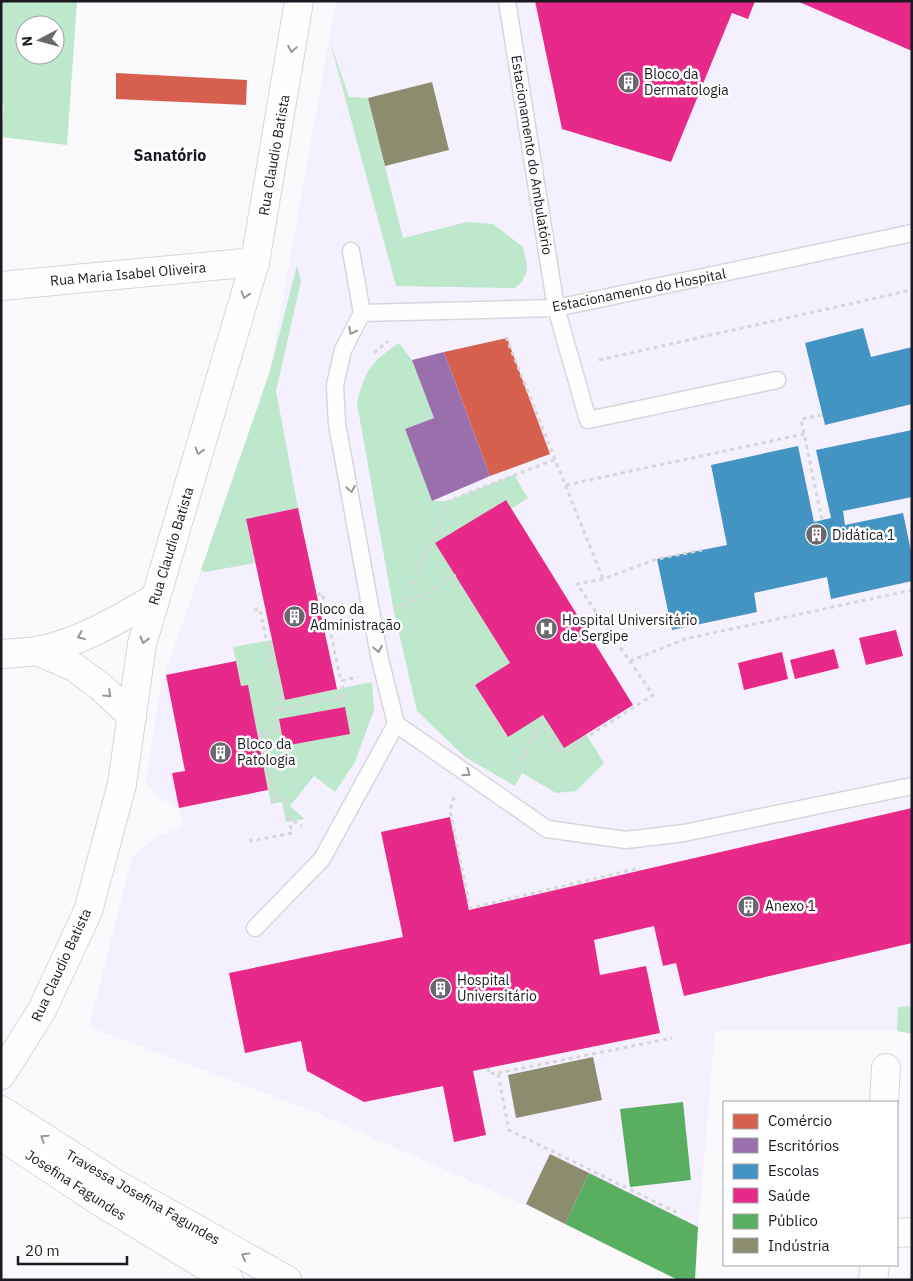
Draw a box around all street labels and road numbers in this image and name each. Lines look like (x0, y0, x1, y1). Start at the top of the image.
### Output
street label: Estacionamento do Ambulatório (507, 54, 557, 256)
street label: Rua Claudio Batista (254, 93, 294, 217)
street label: Rua Maria Isabel Oliveira (49, 258, 207, 290)
street label: Estacionamento do Hospital (551, 264, 728, 316)
street label: Rua Claudio Batista (144, 484, 198, 607)
street label: Rua Claudio Batista (27, 905, 95, 1024)
street label: Travessa Josefina Fagundes (63, 1145, 224, 1249)
street label: Josefina Fagundes (22, 1146, 130, 1224)

